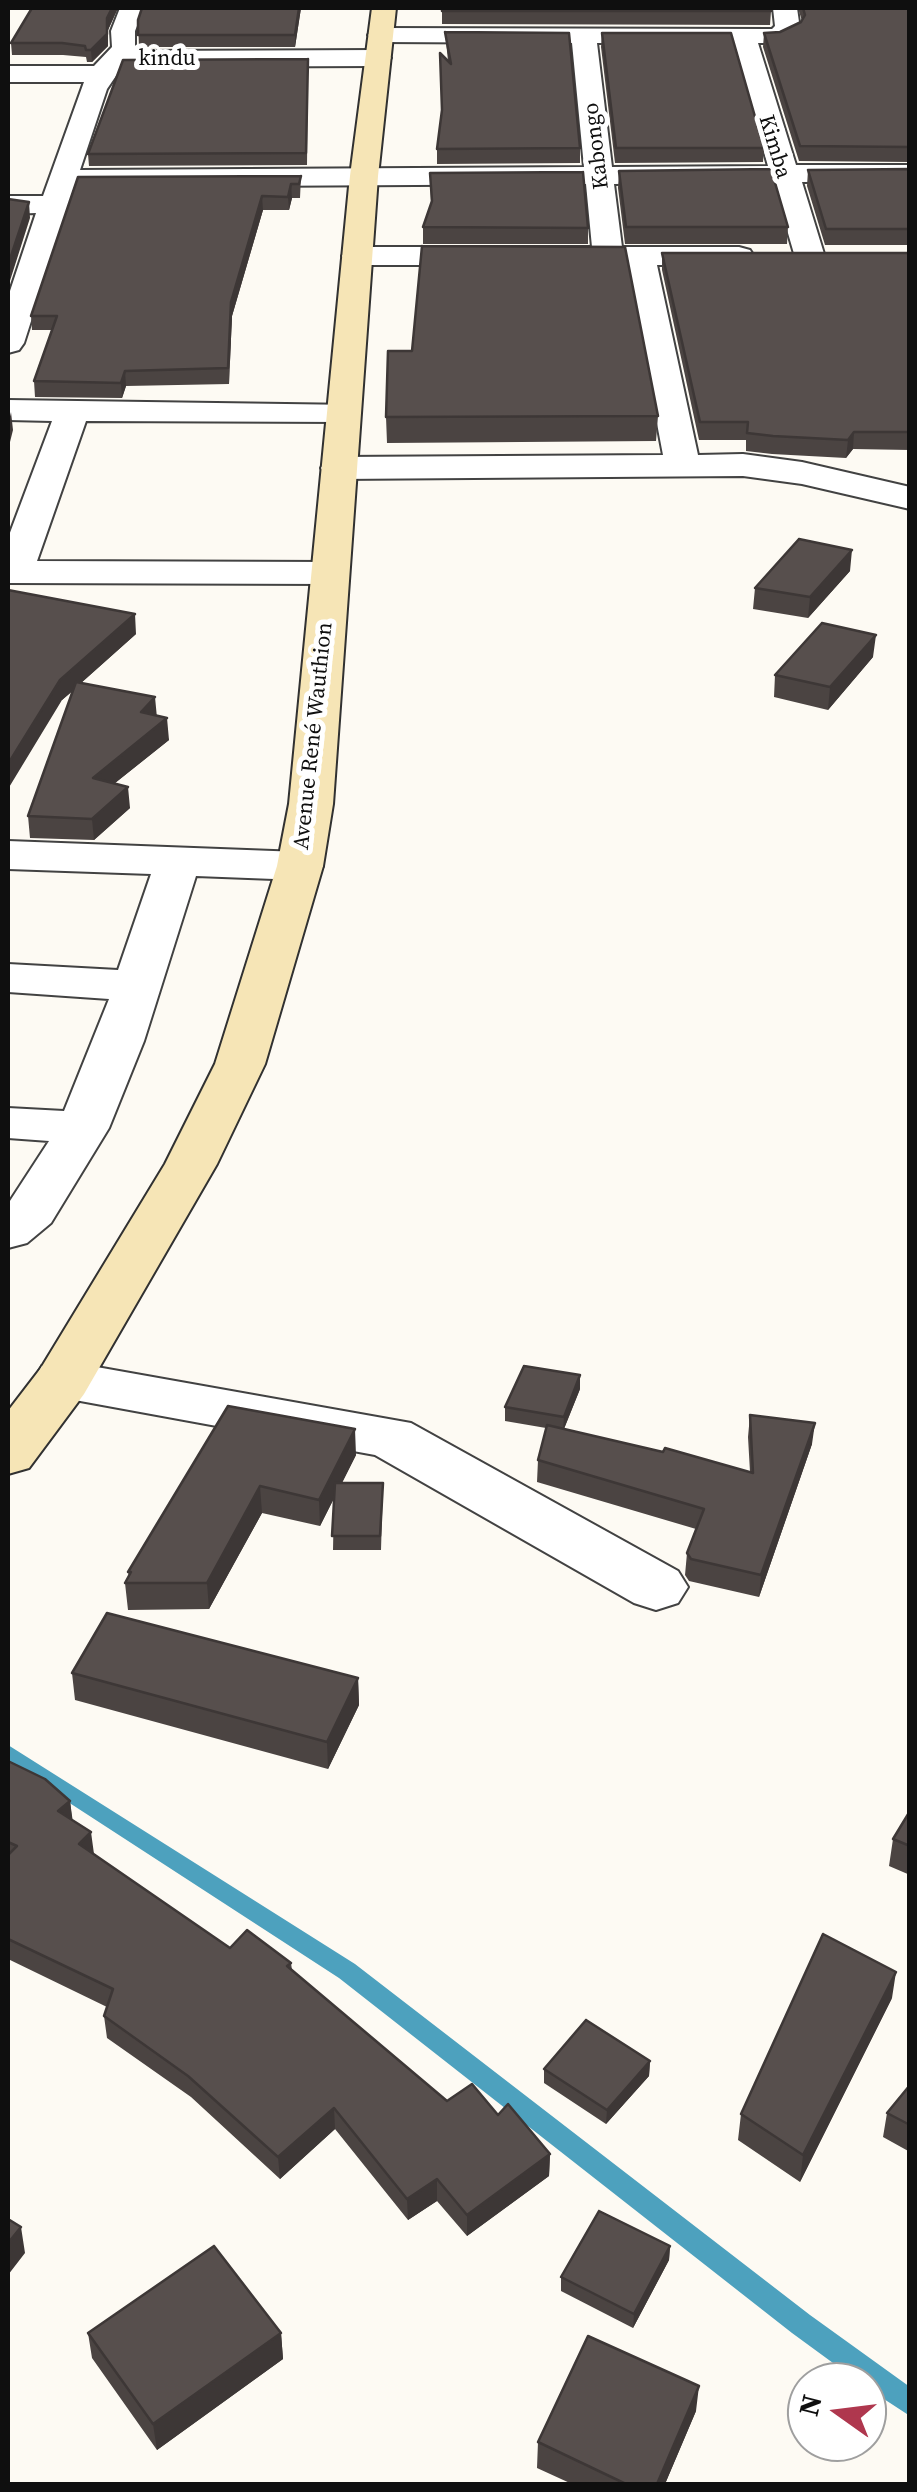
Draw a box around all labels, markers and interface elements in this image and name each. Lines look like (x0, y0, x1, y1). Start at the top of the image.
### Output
street label: kindu (138, 46, 196, 72)
street label: Kabongo (579, 101, 615, 191)
street label: Kimba (752, 112, 796, 182)
street label: Avenue René Wauthion (289, 621, 339, 851)
north arrow (787, 2362, 887, 2462)
text: N (789, 2391, 831, 2420)

